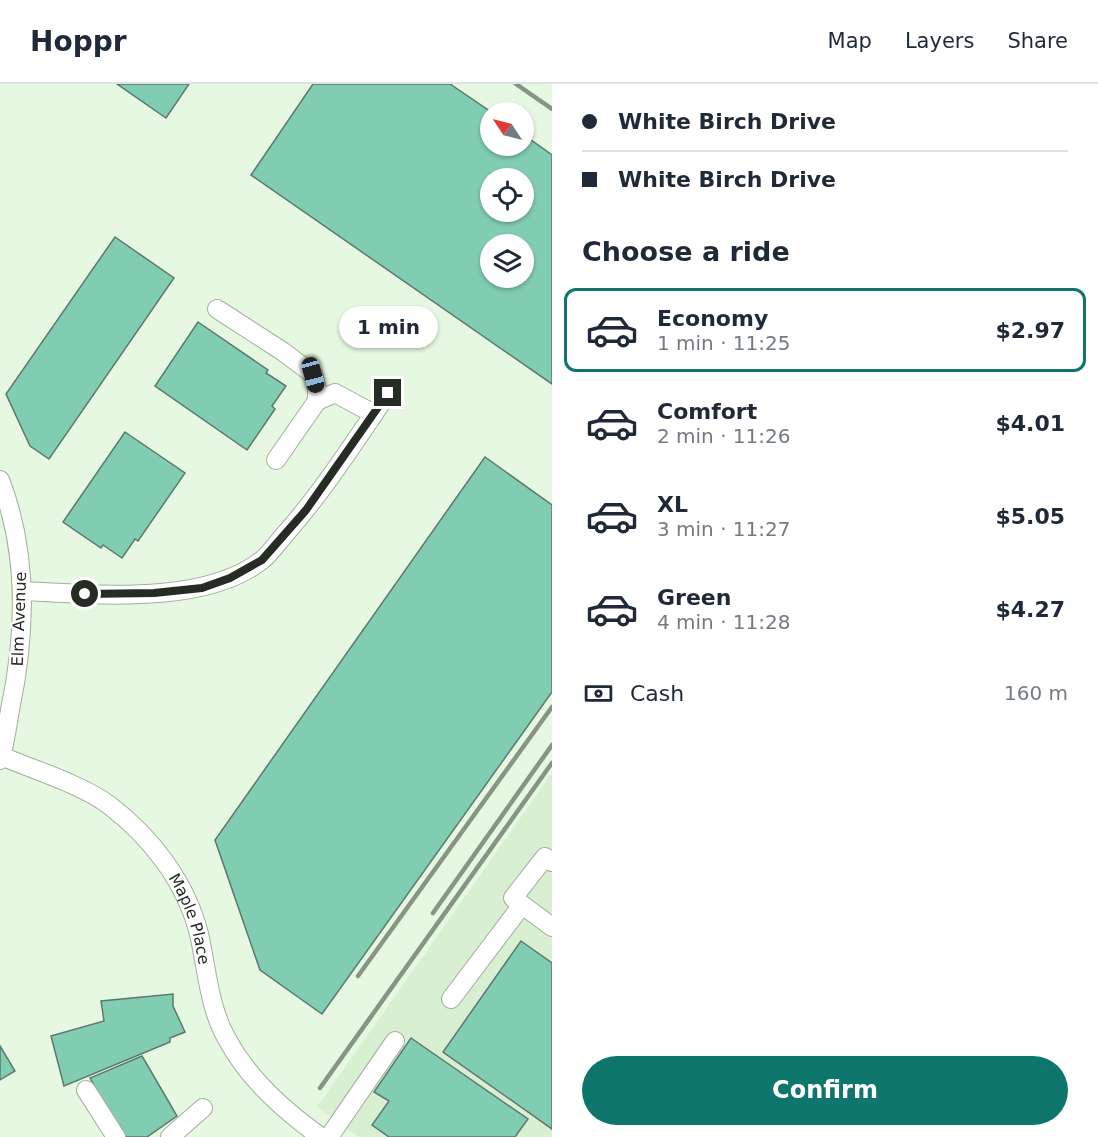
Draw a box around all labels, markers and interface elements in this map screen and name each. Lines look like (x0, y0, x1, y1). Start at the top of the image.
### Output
text: Hoppr (30, 25, 127, 58)
text: Map (828, 29, 872, 53)
text: Layers (905, 29, 974, 53)
text: Share (1007, 29, 1068, 53)
north arrow (480, 102, 534, 156)
map controls (480, 102, 534, 288)
text: White Birch Drive (618, 109, 836, 134)
text: White Birch Drive (618, 167, 836, 192)
button: locate (480, 168, 534, 222)
button: layers (480, 234, 534, 288)
text: Choose a ride (582, 236, 790, 267)
icon: car (585, 303, 639, 357)
callout: 1 min (338, 306, 438, 348)
text: Economy (657, 306, 768, 331)
text: 1 min (357, 315, 420, 339)
text: $2.97 (995, 318, 1065, 343)
text: 1 min · 11:25 (657, 331, 791, 355)
car (300, 355, 326, 395)
route end (374, 379, 401, 406)
icon: car (585, 396, 639, 450)
text: Comfort (657, 399, 757, 424)
text: $4.01 (995, 411, 1065, 436)
text: 2 min · 11:26 (657, 424, 791, 448)
icon: car (585, 489, 639, 543)
text: XL (657, 492, 688, 517)
text: $5.05 (995, 504, 1065, 529)
text: 3 min · 11:27 (657, 517, 791, 541)
street label: Elm Avenue (8, 571, 30, 667)
route start (71, 580, 98, 607)
icon: car (585, 582, 639, 636)
text: Green (657, 585, 731, 610)
text: $4.27 (995, 597, 1065, 622)
text: 4 min · 11:28 (657, 610, 791, 634)
icon: cash (582, 677, 615, 710)
text: Cash (630, 681, 684, 706)
text: 160 m (1004, 681, 1068, 705)
street label: Maple Place (165, 870, 214, 966)
button: Confirm (582, 1056, 1068, 1125)

